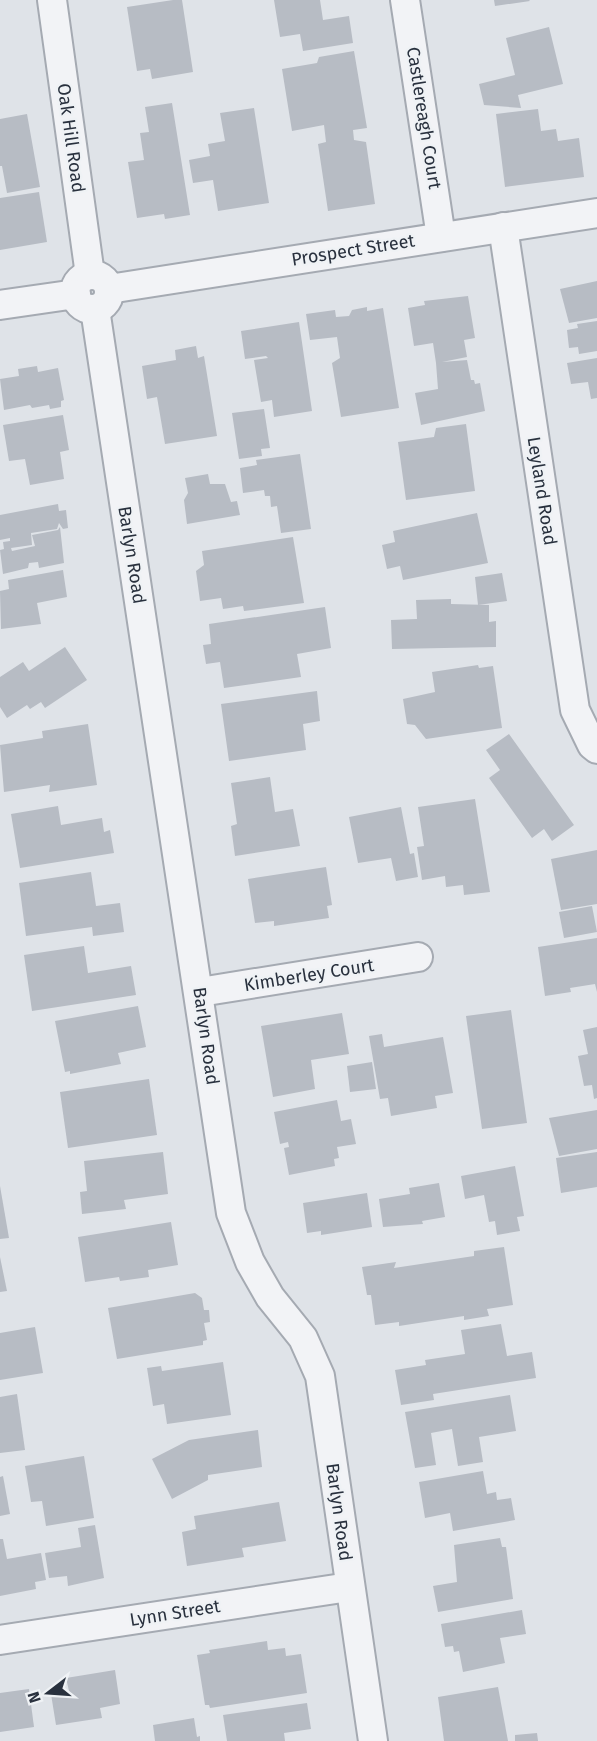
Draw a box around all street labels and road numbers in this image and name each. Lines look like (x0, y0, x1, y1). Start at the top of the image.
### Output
street label: Castlereagh Court (402, 45, 446, 191)
street label: Oak Hill Road (52, 82, 90, 194)
street label: Prospect Street (290, 229, 417, 271)
street label: Leyland Road (523, 435, 561, 547)
street label: Barlyn Road (113, 505, 151, 605)
street label: Kimberley Court (242, 954, 376, 996)
street label: Barlyn Road (188, 986, 224, 1086)
street label: Barlyn Road (321, 1462, 357, 1562)
street label: Lynn Street (128, 1595, 222, 1631)

